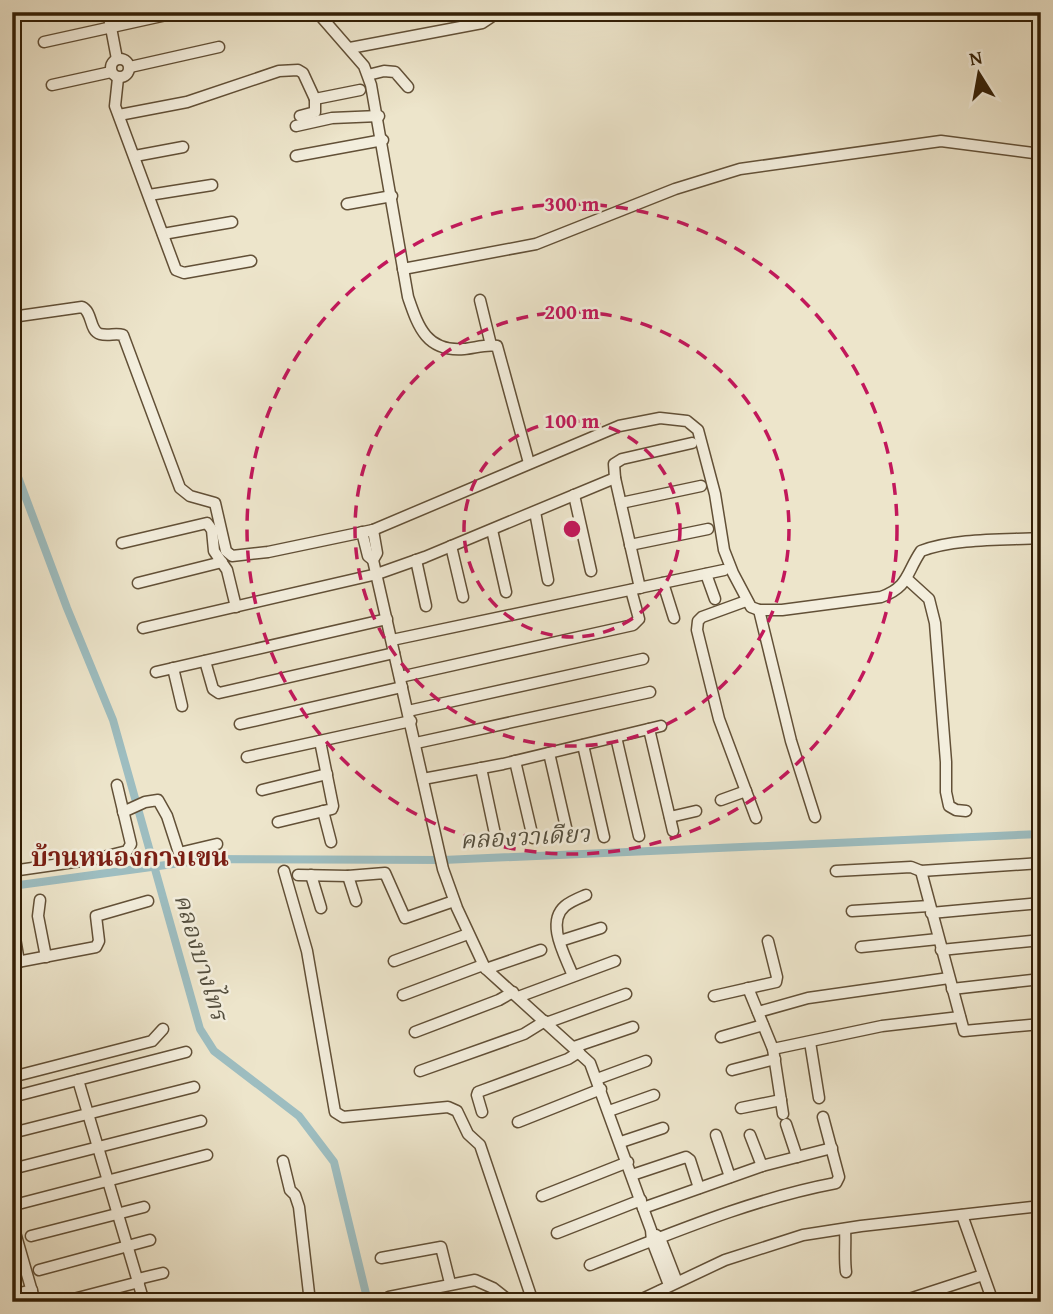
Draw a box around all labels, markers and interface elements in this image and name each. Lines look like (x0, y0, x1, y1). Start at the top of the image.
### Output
north arrow (944, 38, 1014, 108)
text: N (967, 42, 985, 72)
text: 300 m (544, 188, 600, 219)
text: 200 m (544, 296, 600, 327)
text: 100 m (544, 405, 600, 436)
centre of rings (560, 517, 584, 541)
water label: คลองวาเดียว (459, 816, 591, 857)
district label: บ้านหนองกางเขน (31, 837, 229, 876)
water label: คลองบางไทร (166, 889, 238, 1026)

